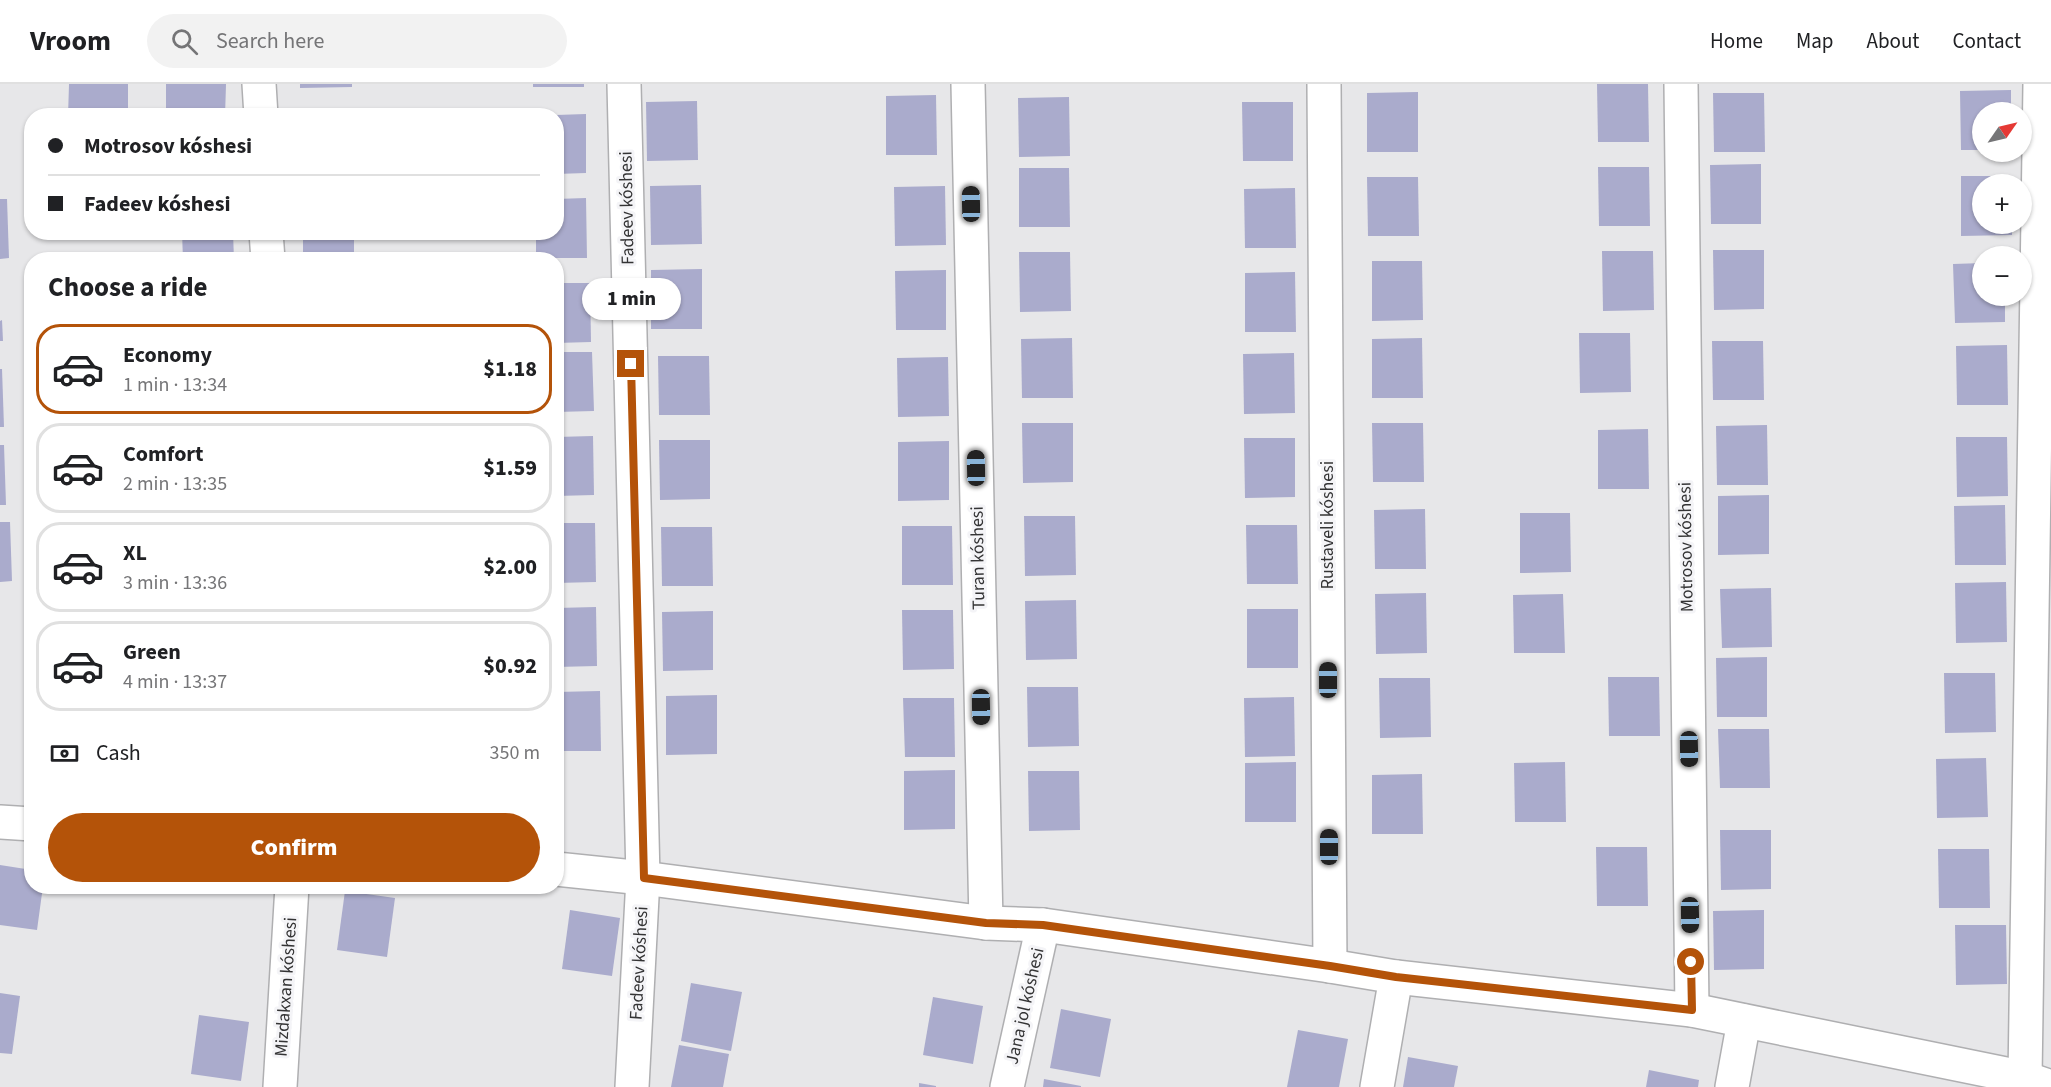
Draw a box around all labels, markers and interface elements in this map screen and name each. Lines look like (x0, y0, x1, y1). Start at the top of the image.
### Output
search box (147, 14, 567, 68)
text: Vroom (30, 21, 111, 61)
icon: search (168, 25, 201, 58)
text: Search here (216, 25, 324, 57)
text: Home (1710, 26, 1763, 56)
text: Map (1796, 26, 1834, 56)
text: About (1867, 26, 1919, 56)
text: Contact (1952, 26, 2021, 56)
north arrow (1972, 102, 2032, 162)
map controls (1972, 102, 2032, 306)
text: Motrosov kóshesi (84, 130, 252, 162)
street label: Fadeev kóshesi (614, 151, 640, 265)
button: + (1972, 174, 2032, 234)
car (962, 186, 980, 222)
text: Fadeev kóshesi (84, 188, 231, 220)
button: − (1972, 246, 2032, 306)
text: Choose a ride (48, 268, 208, 307)
callout: 1 min (582, 277, 680, 319)
text: 1 min (607, 285, 656, 313)
text: Economy (123, 339, 212, 371)
icon: car (51, 342, 105, 396)
route end (617, 350, 644, 377)
text: $1.18 (483, 353, 537, 385)
text: 1 min · 13:34 (123, 371, 227, 399)
text: Comfort (123, 438, 204, 470)
icon: car (51, 441, 105, 495)
car (967, 450, 985, 486)
text: $1.59 (483, 452, 537, 484)
street label: Rustaveli kóshesi (1315, 461, 1340, 589)
text: 2 min · 13:35 (123, 470, 227, 498)
street label: Motrosov kóshesi (1672, 482, 1700, 612)
street label: Turan kóshesi (965, 506, 991, 610)
text: XL (123, 537, 147, 569)
icon: car (51, 540, 105, 594)
text: $2.00 (483, 551, 537, 583)
text: 3 min · 13:36 (123, 569, 227, 597)
text: Green (123, 636, 181, 668)
icon: car (51, 639, 105, 693)
text: $0.92 (483, 650, 537, 682)
car (1319, 662, 1337, 698)
text: 4 min · 13:37 (123, 668, 227, 696)
car (972, 689, 990, 725)
car (1680, 731, 1698, 767)
icon: cash (48, 737, 81, 770)
text: Cash (96, 737, 141, 769)
text: 350 m (490, 739, 540, 767)
button: Confirm (48, 813, 540, 882)
car (1320, 829, 1338, 865)
car (1681, 897, 1699, 933)
street label: Fadeev kóshesi (624, 906, 654, 1020)
street label: Mizdakxan kóshesi (269, 916, 303, 1058)
street label: Jana jol kóshesi (999, 945, 1051, 1067)
route start (1677, 948, 1704, 975)

